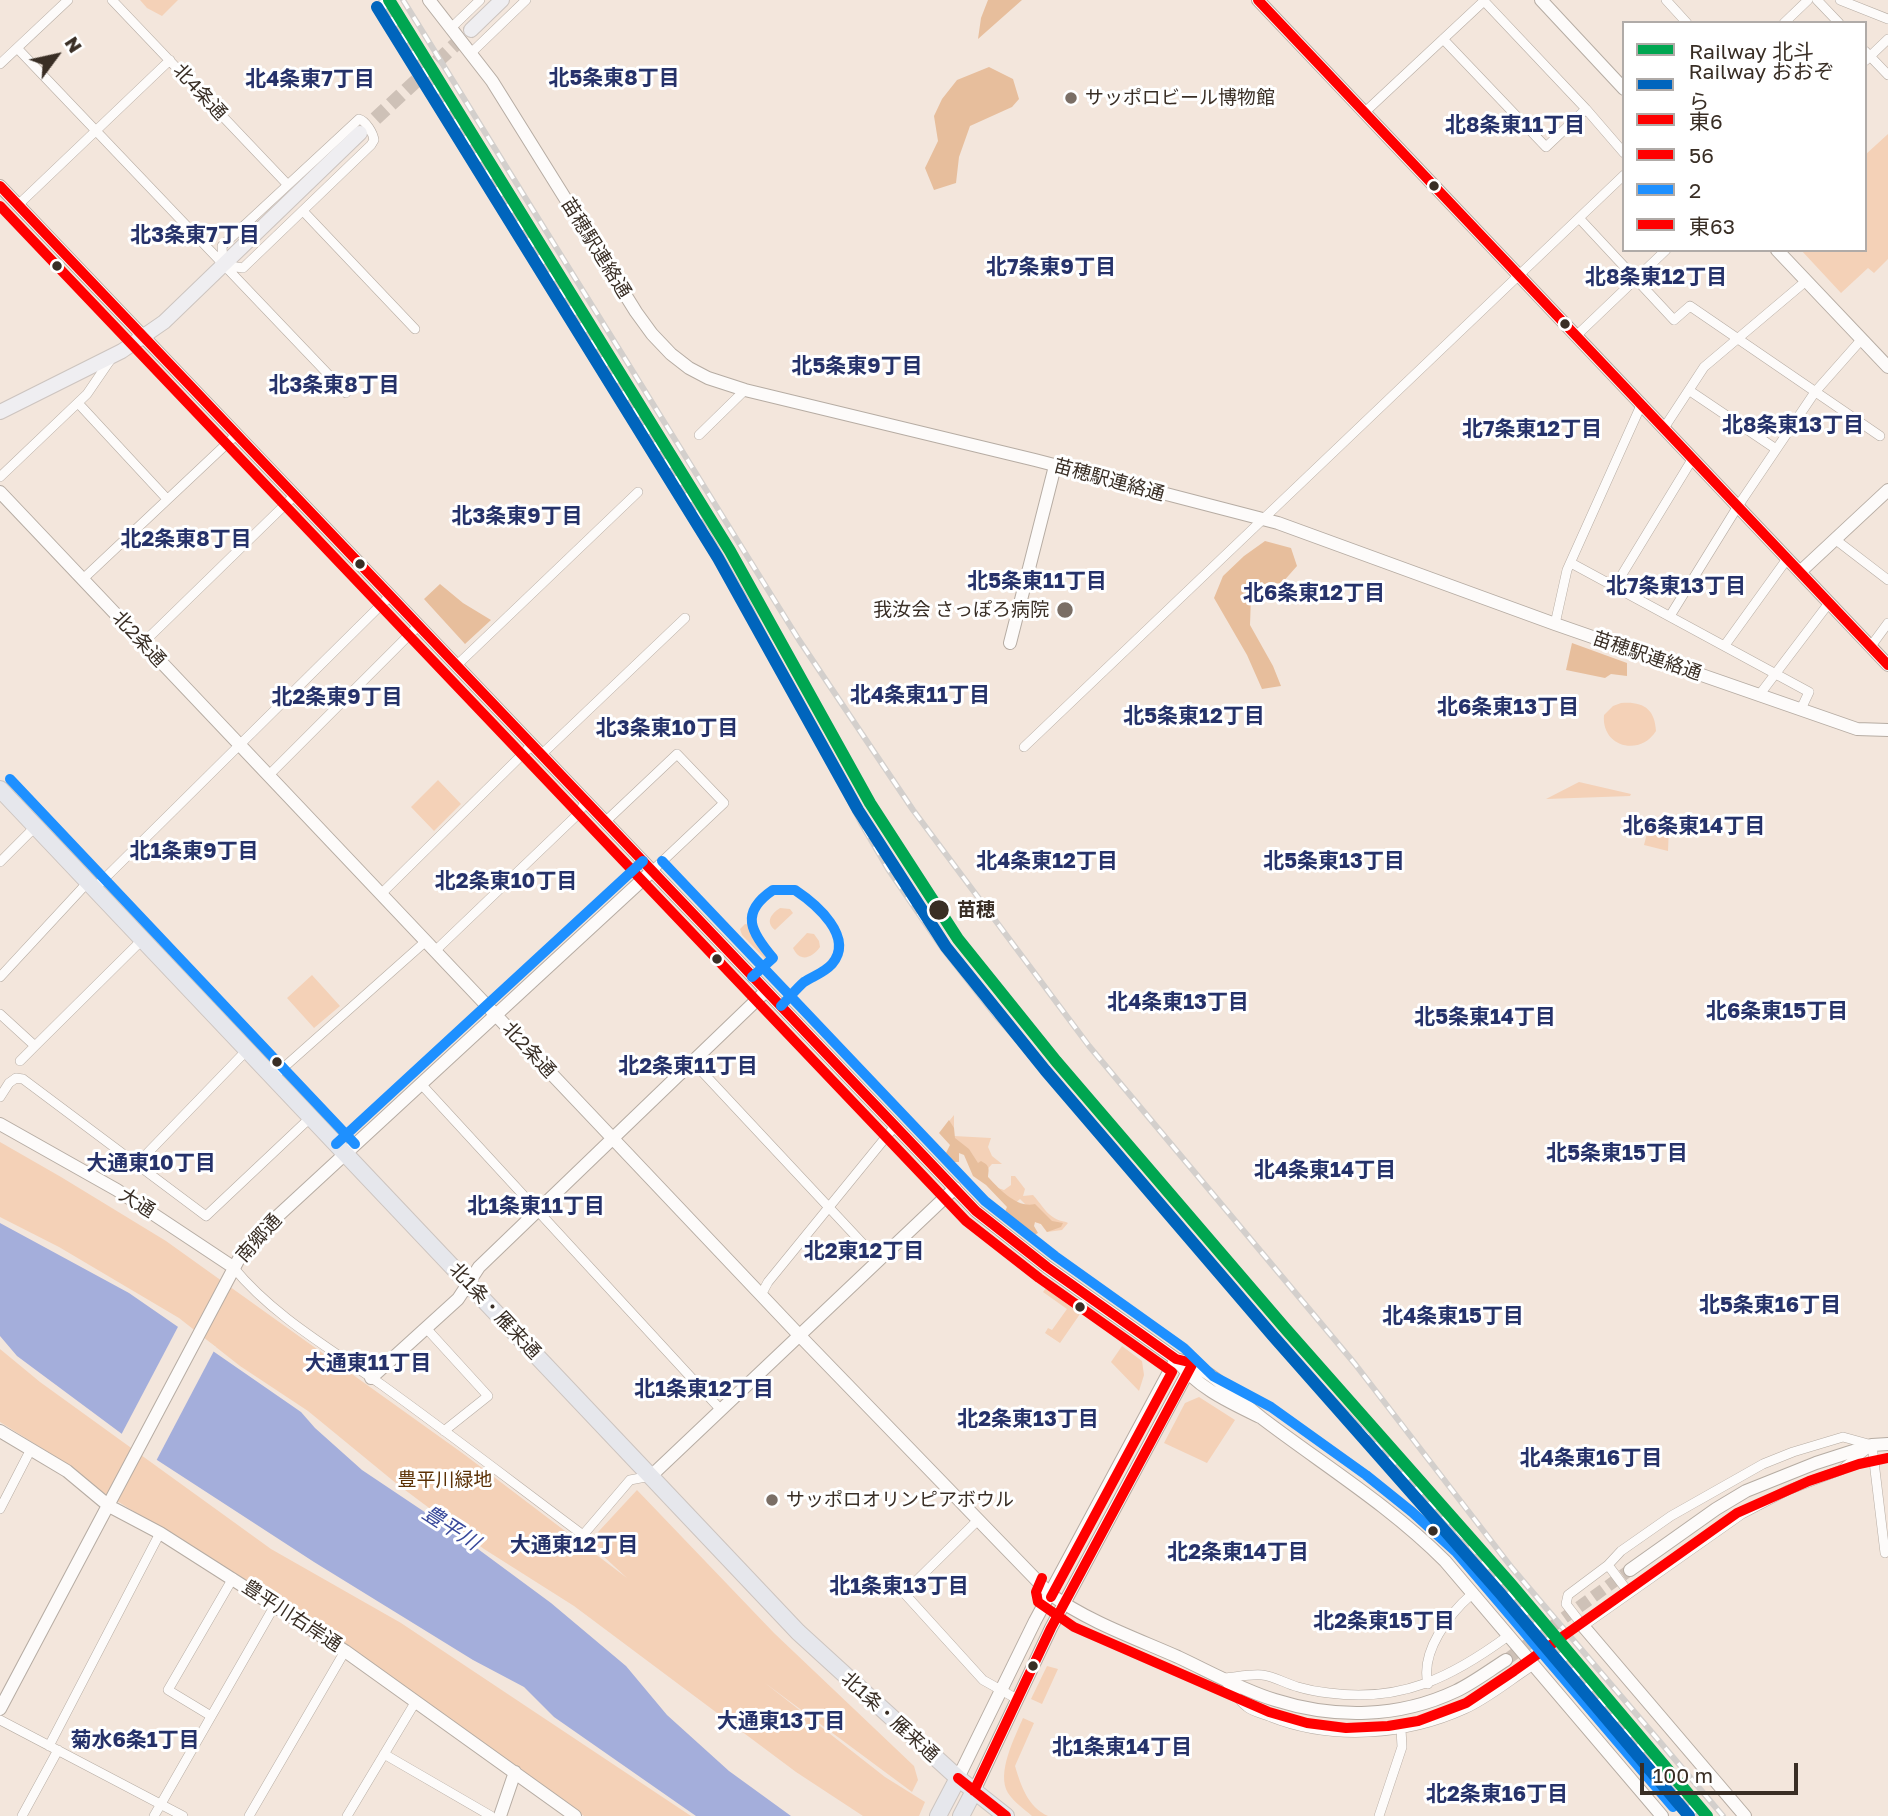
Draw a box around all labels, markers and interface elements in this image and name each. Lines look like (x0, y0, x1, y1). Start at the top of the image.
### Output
north arrow (21, 21, 91, 91)
legend (1622, 21, 1867, 252)
text: N (60, 32, 88, 57)
text: Railway 北斗 (1689, 38, 1814, 64)
text: Railway おおぞら (1688, 58, 1835, 114)
street label: 北4条通 (168, 59, 232, 125)
district label: 北5条東8丁目 (548, 65, 680, 91)
district label: 北4条東7丁目 (245, 66, 375, 92)
place label: サッポロビール博物館 (1085, 87, 1275, 109)
marker: サッポロビール博物館 (1063, 90, 1079, 106)
text: 東6 (1689, 108, 1723, 134)
district label: 北8条東11丁目 (1445, 112, 1585, 138)
text: 56 (1689, 142, 1714, 168)
text: 2 (1689, 177, 1701, 203)
unlabelled marker (1427, 179, 1441, 193)
street label: 苗穂駅連絡通 (556, 194, 636, 302)
text: 東63 (1689, 213, 1735, 239)
district label: 北3条東7丁目 (130, 222, 260, 248)
district label: 北7条東9丁目 (986, 254, 1116, 280)
unlabelled marker (50, 259, 64, 273)
district label: 北8条東12丁目 (1585, 264, 1727, 290)
unlabelled marker (1558, 317, 1572, 331)
district label: 北5条東9丁目 (791, 353, 923, 379)
district label: 北3条東8丁目 (268, 372, 400, 398)
district label: 北8条東13丁目 (1722, 412, 1864, 438)
district label: 北7条東12丁目 (1462, 416, 1602, 442)
street label: 苗穂駅連絡通 (1051, 454, 1167, 506)
district label: 北3条東9丁目 (451, 503, 583, 529)
district label: 北2条東8丁目 (120, 526, 252, 552)
unlabelled marker (353, 557, 367, 571)
district label: 北5条東11丁目 (967, 568, 1107, 594)
district label: 北7条東13丁目 (1606, 573, 1746, 599)
district label: 北6条東12丁目 (1243, 580, 1385, 606)
place label: 我汝会 さっぽろ病院 (873, 599, 1049, 621)
marker: 我汝会 さっぽろ病院 (1055, 600, 1075, 620)
street label: 北2条通 (107, 606, 171, 672)
street label: 苗穂駅連絡通 (1589, 627, 1705, 685)
district label: 北4条東11丁目 (850, 682, 990, 708)
district label: 北2条東9丁目 (271, 684, 403, 710)
district label: 北6条東13丁目 (1437, 694, 1579, 720)
district label: 北5条東12丁目 (1123, 703, 1265, 729)
district label: 北3条東10丁目 (596, 715, 738, 741)
district label: 北6条東14丁目 (1623, 813, 1765, 839)
district label: 北1条東9丁目 (129, 838, 259, 864)
district label: 北4条東12丁目 (976, 848, 1118, 874)
district label: 北5条東13丁目 (1263, 848, 1405, 874)
district label: 北2条東10丁目 (435, 868, 577, 894)
marker: 苗穂 (927, 898, 951, 922)
place label: 苗穂 (957, 899, 995, 921)
unlabelled marker (710, 952, 724, 966)
district label: 北4条東13丁目 (1107, 989, 1249, 1015)
district label: 北6条東15丁目 (1706, 998, 1848, 1024)
district label: 北5条東14丁目 (1414, 1004, 1556, 1030)
street label: 北2条通 (497, 1017, 561, 1083)
district label: 北2条東11丁目 (618, 1053, 758, 1079)
unlabelled marker (270, 1055, 284, 1069)
district label: 北5条東15丁目 (1546, 1140, 1688, 1166)
district label: 大通東10丁目 (86, 1150, 216, 1176)
district label: 北4条東14丁目 (1254, 1157, 1396, 1183)
street label: 大通 (115, 1183, 159, 1223)
district label: 北1条東11丁目 (467, 1193, 605, 1219)
street label: 南郷通 (231, 1209, 287, 1267)
district label: 北2東12丁目 (804, 1238, 924, 1264)
street label: 北1条・雁来通 (445, 1258, 545, 1364)
district label: 北5条東16丁目 (1699, 1292, 1841, 1318)
unlabelled marker (1073, 1300, 1087, 1314)
district label: 北4条東15丁目 (1382, 1303, 1524, 1329)
district label: 大通東11丁目 (305, 1350, 431, 1376)
district label: 北1条東12丁目 (634, 1376, 774, 1402)
district label: 北2条東13丁目 (957, 1406, 1099, 1432)
district label: 北4条東16丁目 (1520, 1445, 1662, 1471)
park label: 豊平川緑地 (398, 1469, 492, 1491)
place label: サッポロオリンピアボウル (786, 1489, 1014, 1511)
marker: サッポロオリンピアボウル (764, 1492, 780, 1508)
water label: 豊平川 (418, 1500, 484, 1556)
unlabelled marker (1426, 1524, 1440, 1538)
district label: 大通東12丁目 (510, 1532, 638, 1558)
district label: 北2条東14丁目 (1167, 1539, 1309, 1565)
district label: 北1条東13丁目 (829, 1573, 969, 1599)
street label: 豊平川右岸通 (238, 1575, 346, 1657)
district label: 北2条東15丁目 (1313, 1608, 1455, 1634)
unlabelled marker (1026, 1659, 1040, 1673)
street label: 北1条・雁来通 (837, 1667, 943, 1767)
district label: 大通東13丁目 (717, 1708, 845, 1734)
district label: 菊水6条1丁目 (70, 1727, 200, 1753)
district label: 北1条東14丁目 (1052, 1734, 1192, 1760)
scale bar (1643, 1750, 1800, 1794)
text: 100 m (1653, 1762, 1713, 1788)
district label: 北2条東16丁目 (1426, 1781, 1568, 1807)

